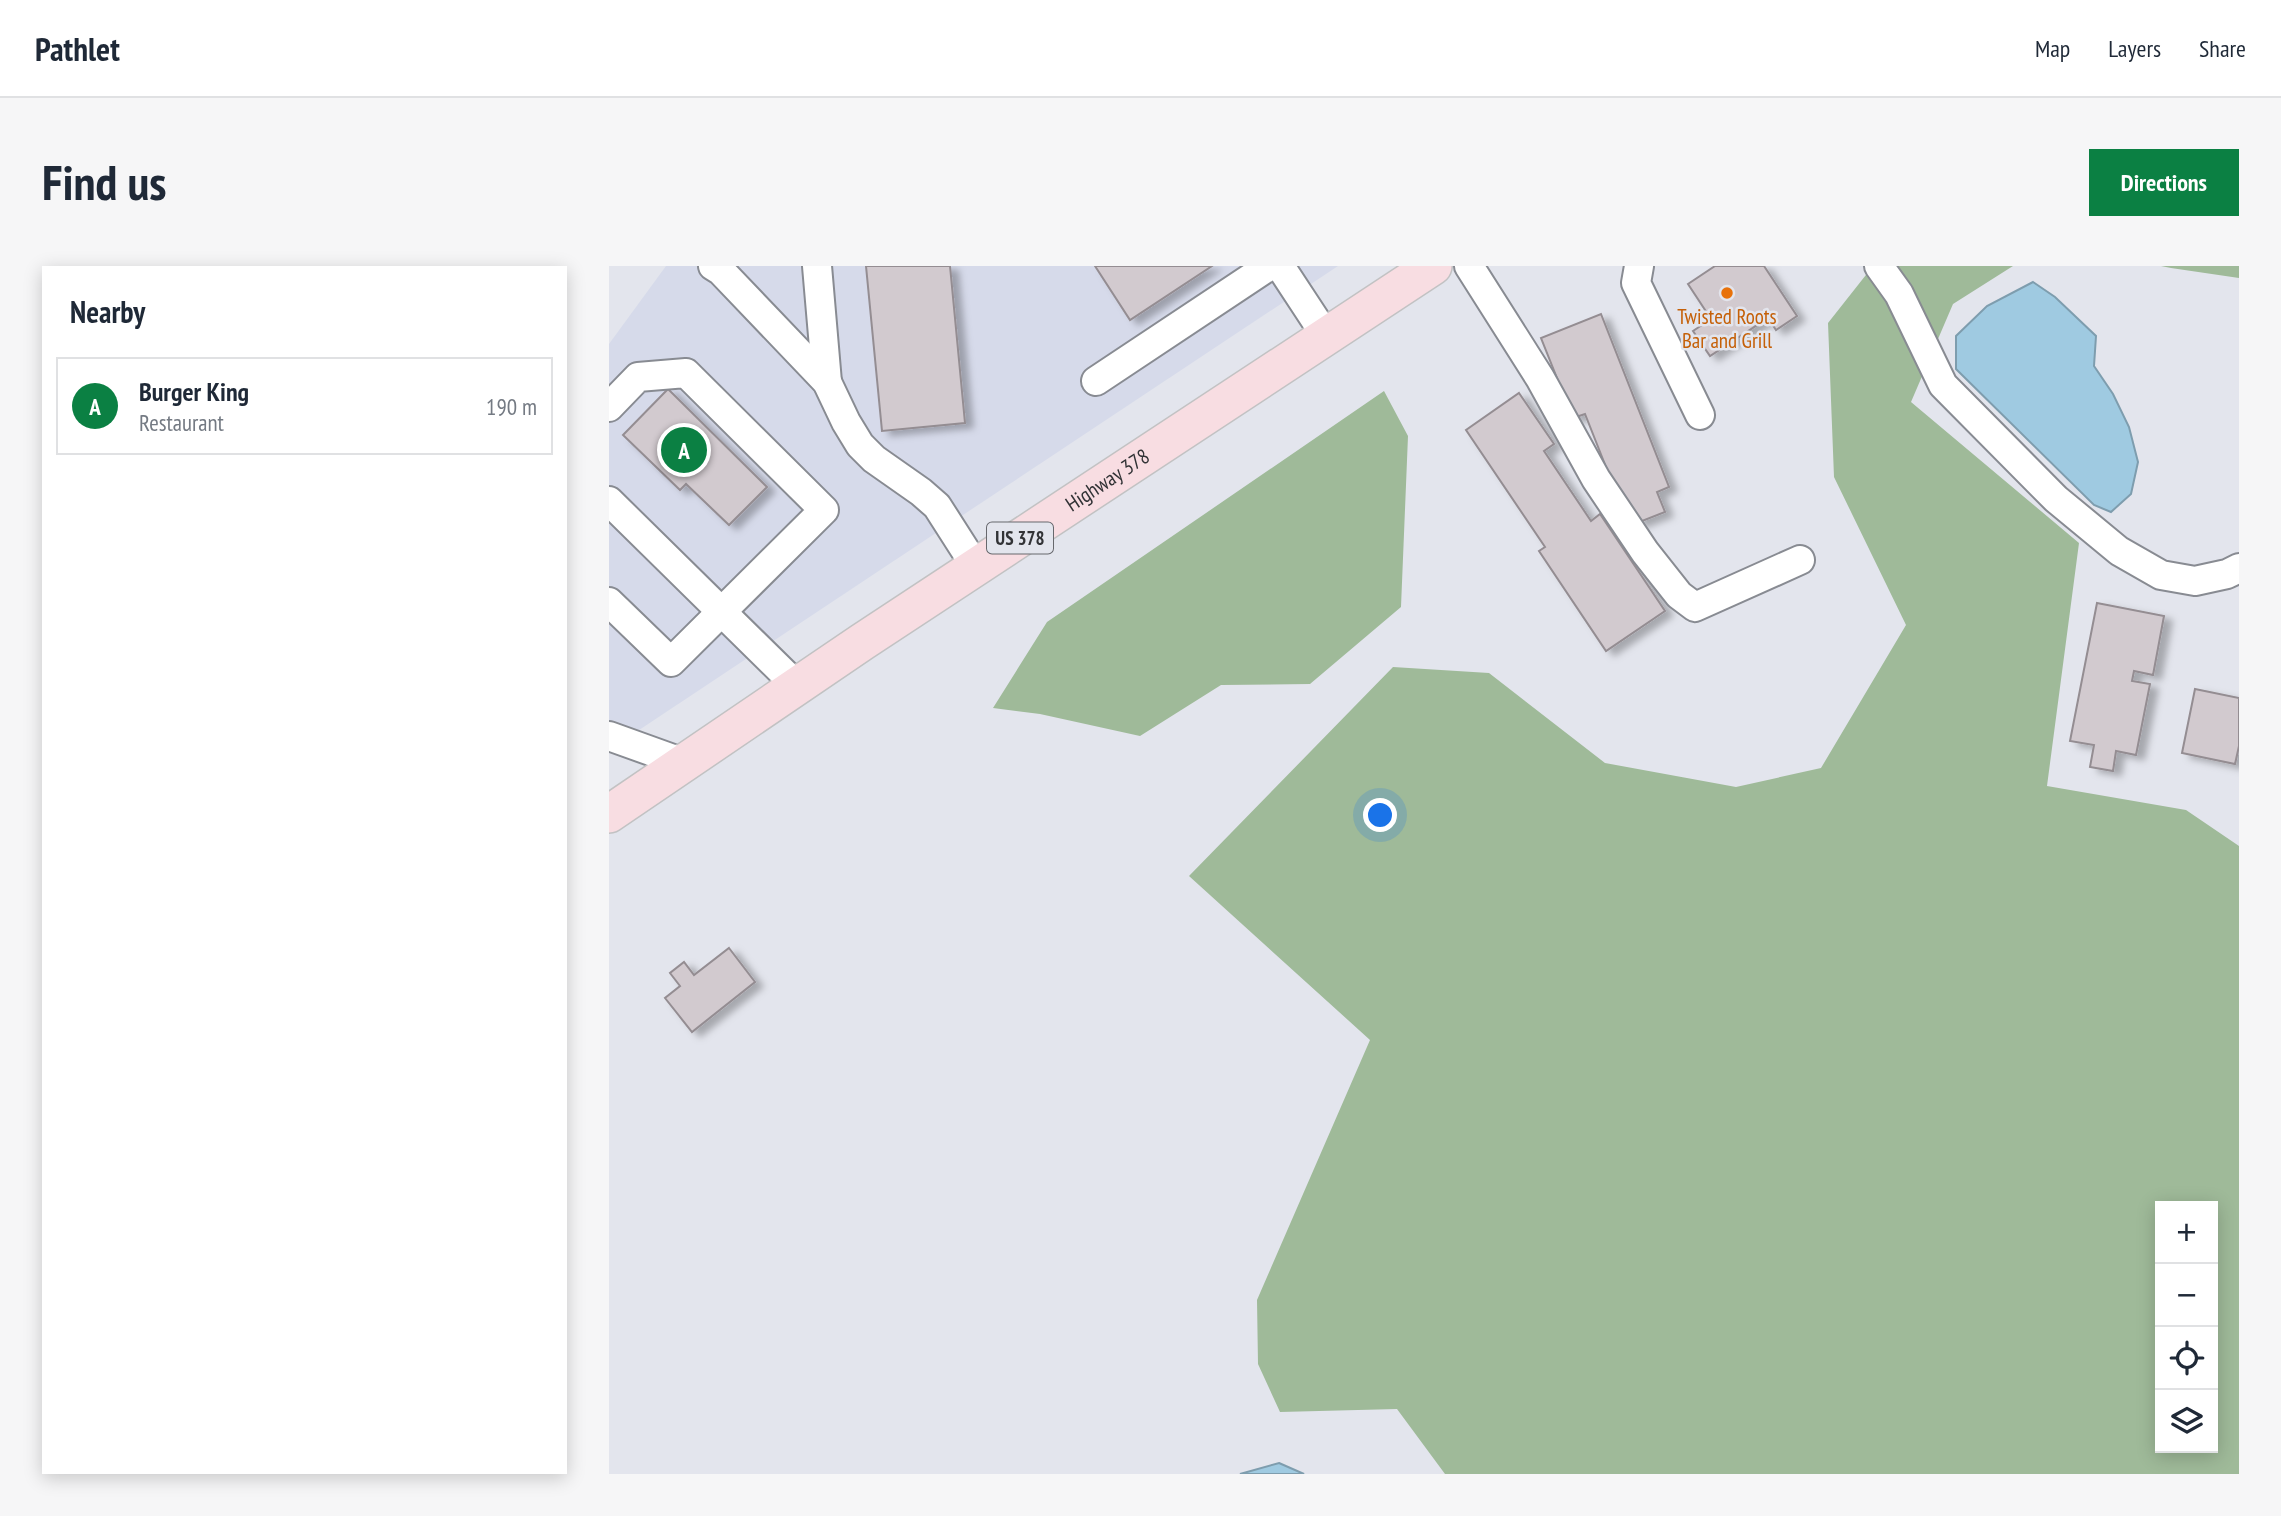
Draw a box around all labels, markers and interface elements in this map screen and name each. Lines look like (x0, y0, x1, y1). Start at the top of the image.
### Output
text: Pathlet (35, 27, 120, 70)
text: Map (2035, 33, 2070, 64)
text: Layers (2108, 33, 2161, 64)
text: Share (2199, 33, 2246, 64)
button: Directions (2089, 149, 2239, 216)
text: Find us (42, 150, 166, 214)
marker: Twisted Roots Bar and Grill (1719, 285, 1735, 301)
text: Nearby (70, 292, 145, 331)
place label: Twisted Roots Bar and Grill (1677, 303, 1777, 354)
text: Burger King (139, 375, 249, 408)
text: A (89, 392, 101, 421)
text: 190 m (486, 392, 537, 421)
text: Restaurant (139, 408, 224, 437)
pin: A (661, 424, 707, 476)
street label: Highway 378 (1060, 442, 1154, 517)
road number: US 378 (987, 522, 1053, 554)
your location (1363, 798, 1397, 832)
map controls (2155, 1201, 2218, 1453)
button: + (2155, 1201, 2218, 1264)
button: − (2155, 1264, 2218, 1327)
button: locate (2155, 1327, 2218, 1390)
button: layers (2155, 1390, 2218, 1453)

